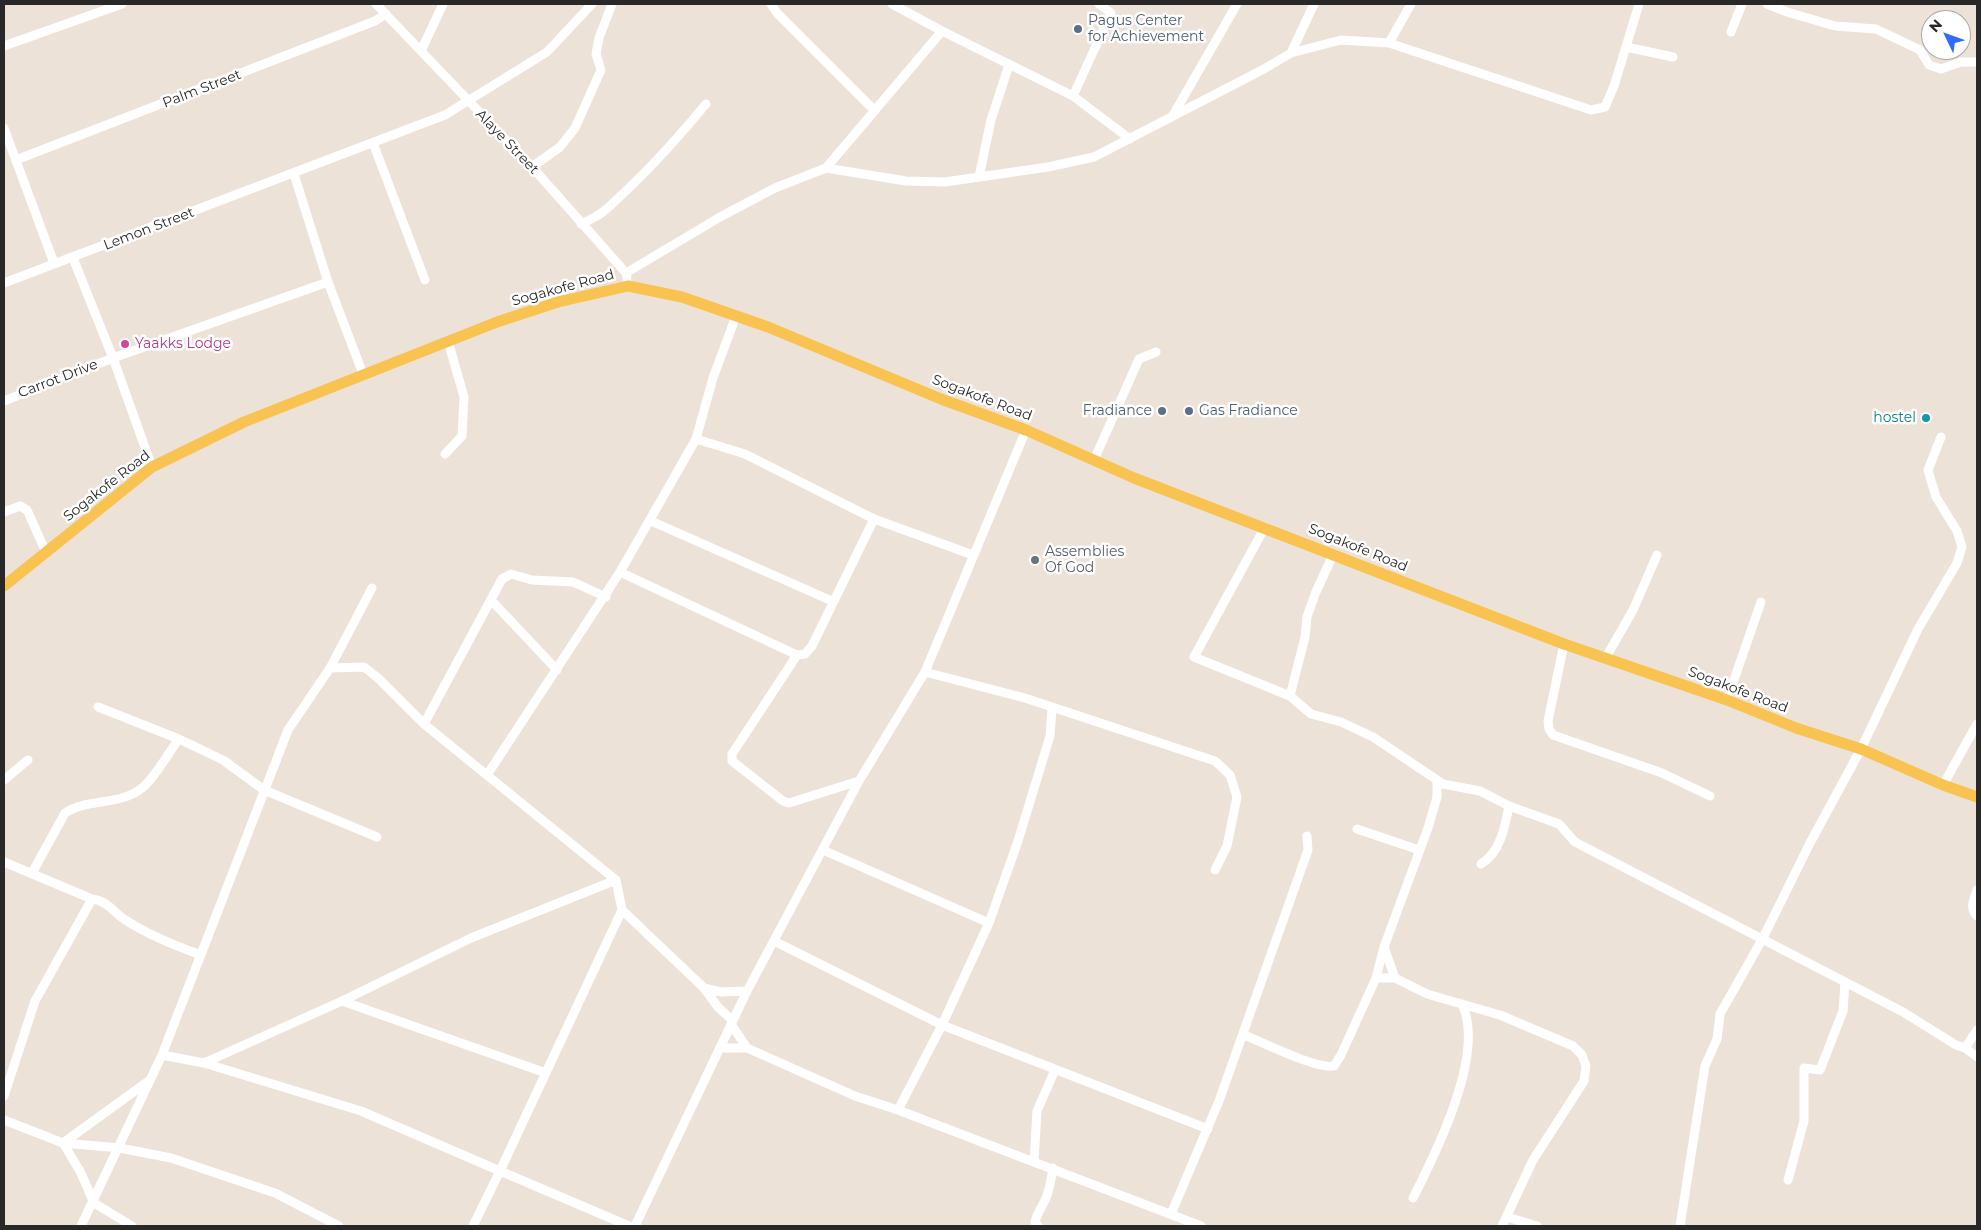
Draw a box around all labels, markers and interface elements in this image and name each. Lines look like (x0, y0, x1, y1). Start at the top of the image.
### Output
north arrow (1921, 10, 1971, 60)
place label: Pagus Center for Achievement (1088, 13, 1204, 46)
text: N (1925, 15, 1946, 36)
marker: Pagus Center for Achievement (1072, 23, 1084, 35)
street label: Palm Street (160, 66, 244, 112)
street label: Alaye Street (472, 106, 542, 178)
street label: Lemon Street (101, 204, 197, 254)
street label: Sogakofe Road (510, 266, 616, 310)
place label: Yaakks Lodge (135, 336, 231, 352)
marker: Yaakks Lodge (119, 338, 131, 350)
street label: Carrot Drive (16, 356, 100, 402)
street label: Sogakofe Road (930, 371, 1034, 425)
place label: Fradiance (1083, 403, 1152, 419)
place label: Gas Fradiance (1199, 403, 1298, 419)
marker: Fradiance (1156, 405, 1168, 417)
marker: Gas Fradiance (1183, 405, 1195, 417)
place label: hostel (1873, 410, 1916, 426)
marker: hostel (1920, 412, 1932, 424)
street label: Sogakofe Road (60, 447, 154, 525)
street label: Sogakofe Road (1306, 520, 1410, 576)
place label: Assemblies Of God (1045, 544, 1124, 576)
marker: Assemblies Of God (1029, 554, 1041, 566)
street label: Sogakofe Road (1686, 663, 1790, 717)

